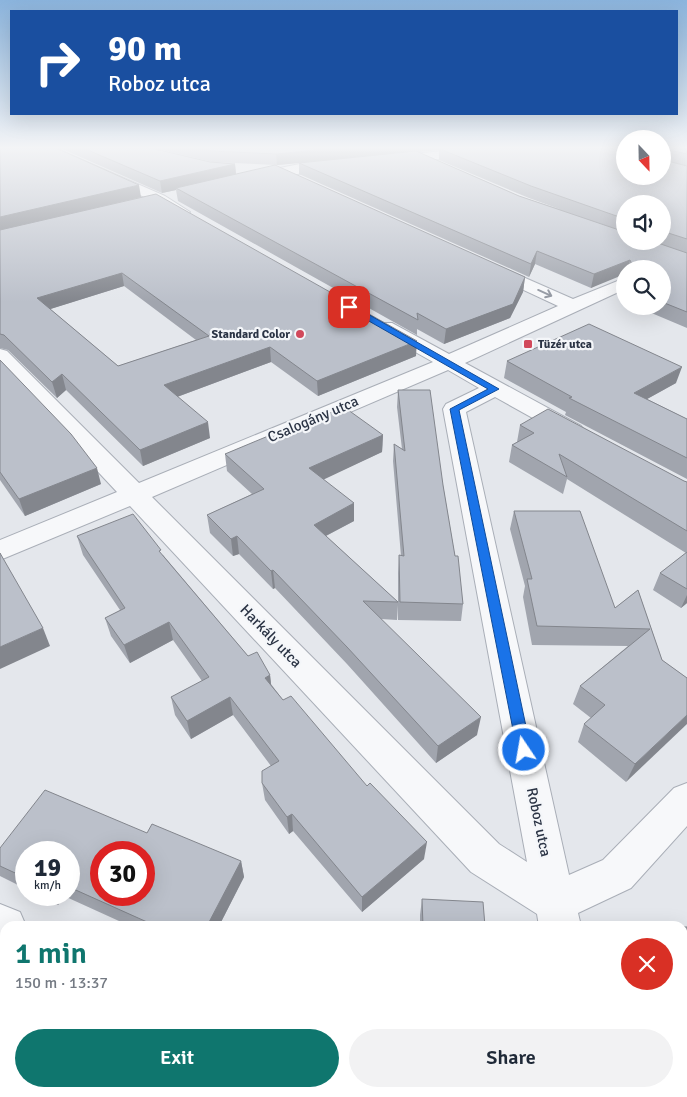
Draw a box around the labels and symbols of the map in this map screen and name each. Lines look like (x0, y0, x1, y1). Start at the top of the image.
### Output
north arrow (616, 130, 671, 185)
pin (328, 286, 370, 328)
one-way arrow (537, 288, 552, 298)
place label: Standard Color (212, 327, 290, 342)
marker: Standard Color (294, 328, 306, 340)
place label: Tüzér utca (538, 337, 592, 352)
marker: Tüzér utca (522, 338, 534, 350)
street label: Csalogány utca (265, 392, 361, 446)
street label: Harkály utca (236, 601, 306, 671)
position arrow (497, 723, 549, 775)
street label: Roboz utca (523, 786, 555, 858)
speed limit sign: 30 (90, 841, 155, 906)

